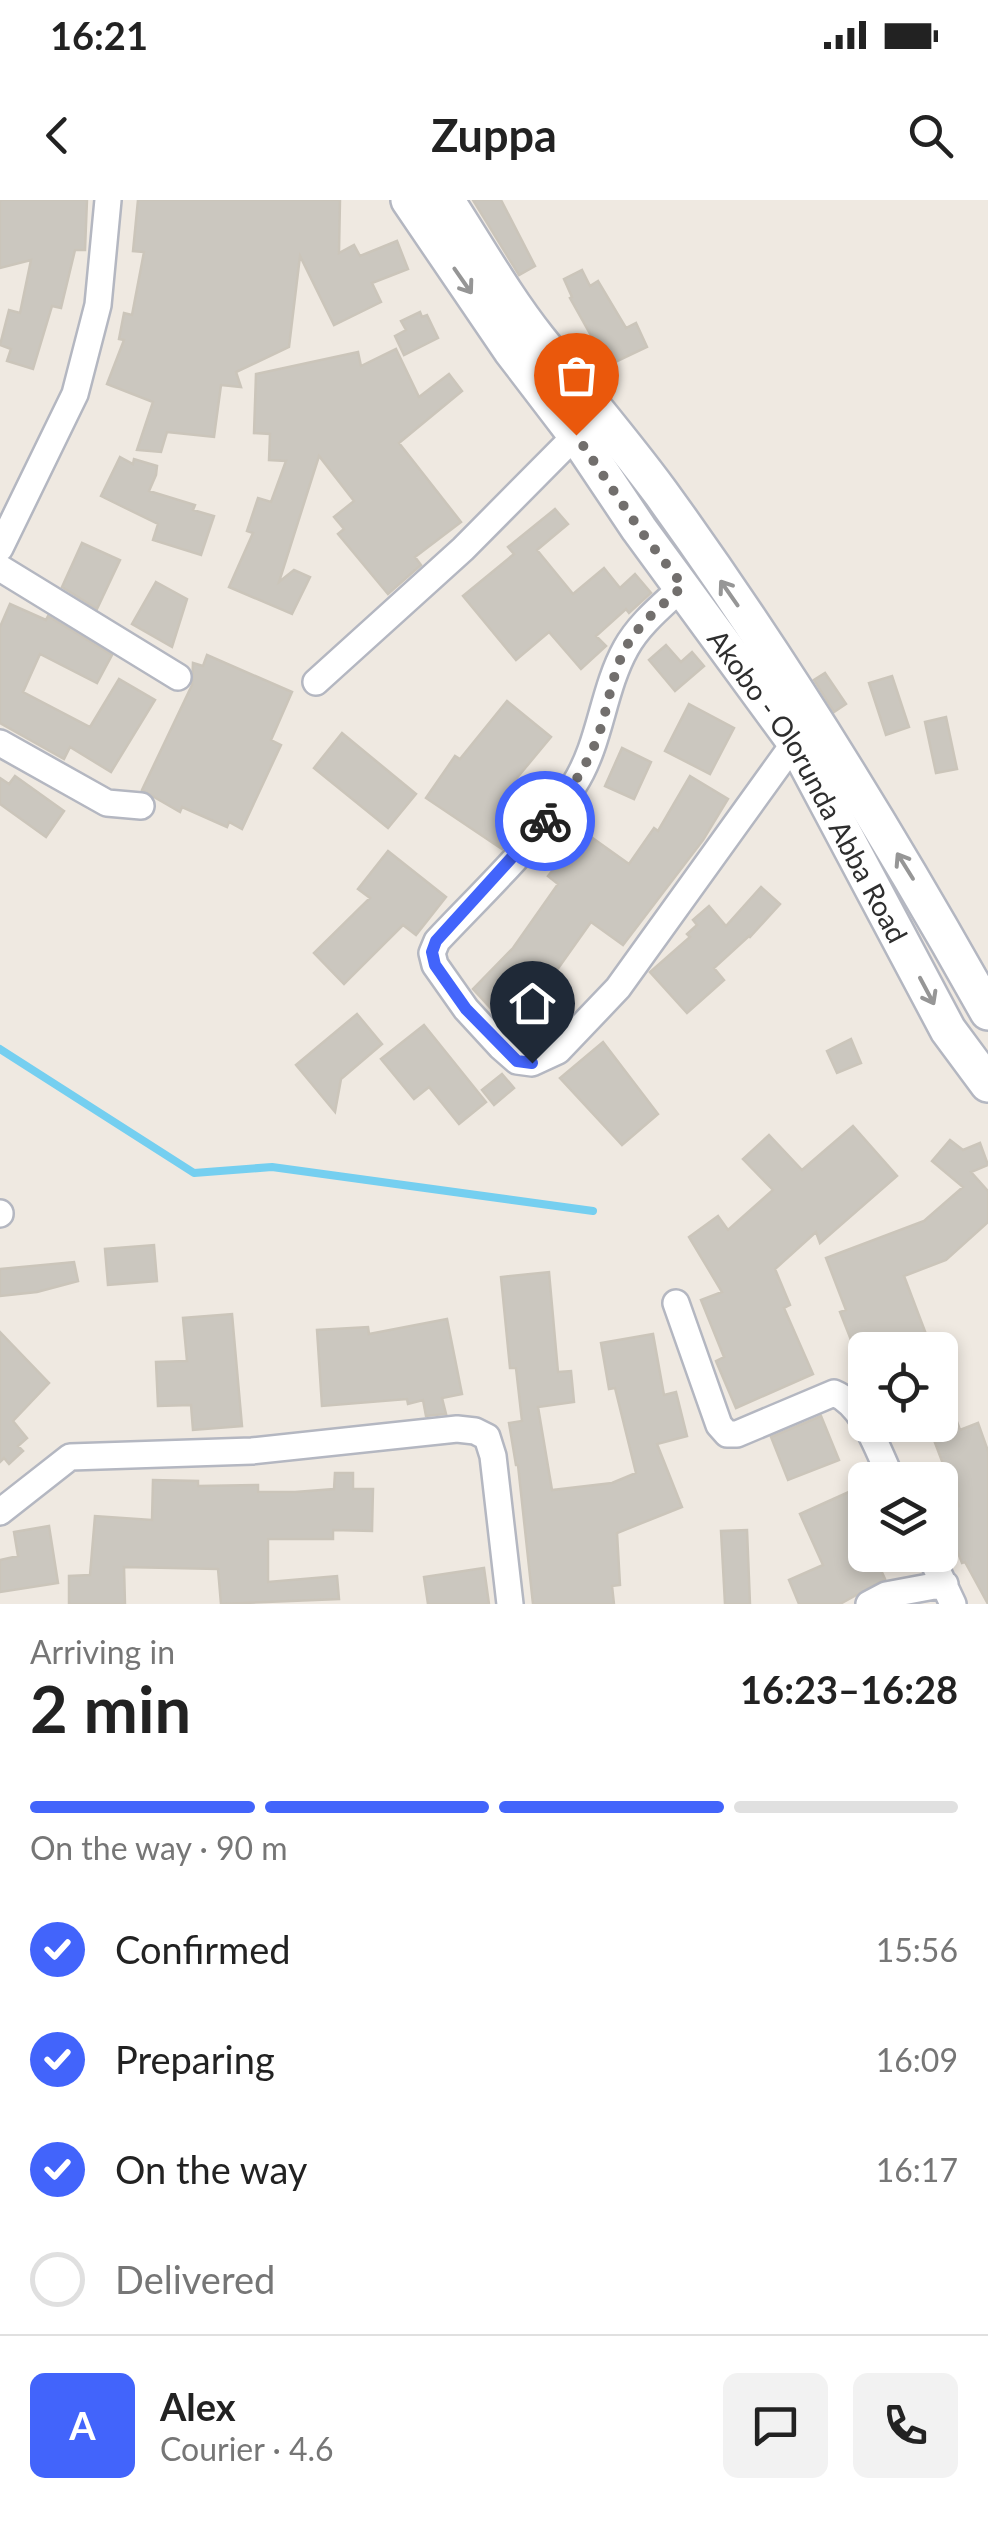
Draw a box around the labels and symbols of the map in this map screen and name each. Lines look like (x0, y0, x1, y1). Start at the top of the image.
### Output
one-way arrow (452, 267, 473, 294)
pin (534, 333, 619, 436)
one-way arrow (719, 580, 740, 608)
street label: Akobo - Olorunda Abba Road (701, 623, 915, 948)
courier (495, 771, 595, 871)
one-way arrow (895, 853, 915, 881)
pin (490, 961, 575, 1064)
one-way arrow (918, 975, 937, 1005)

